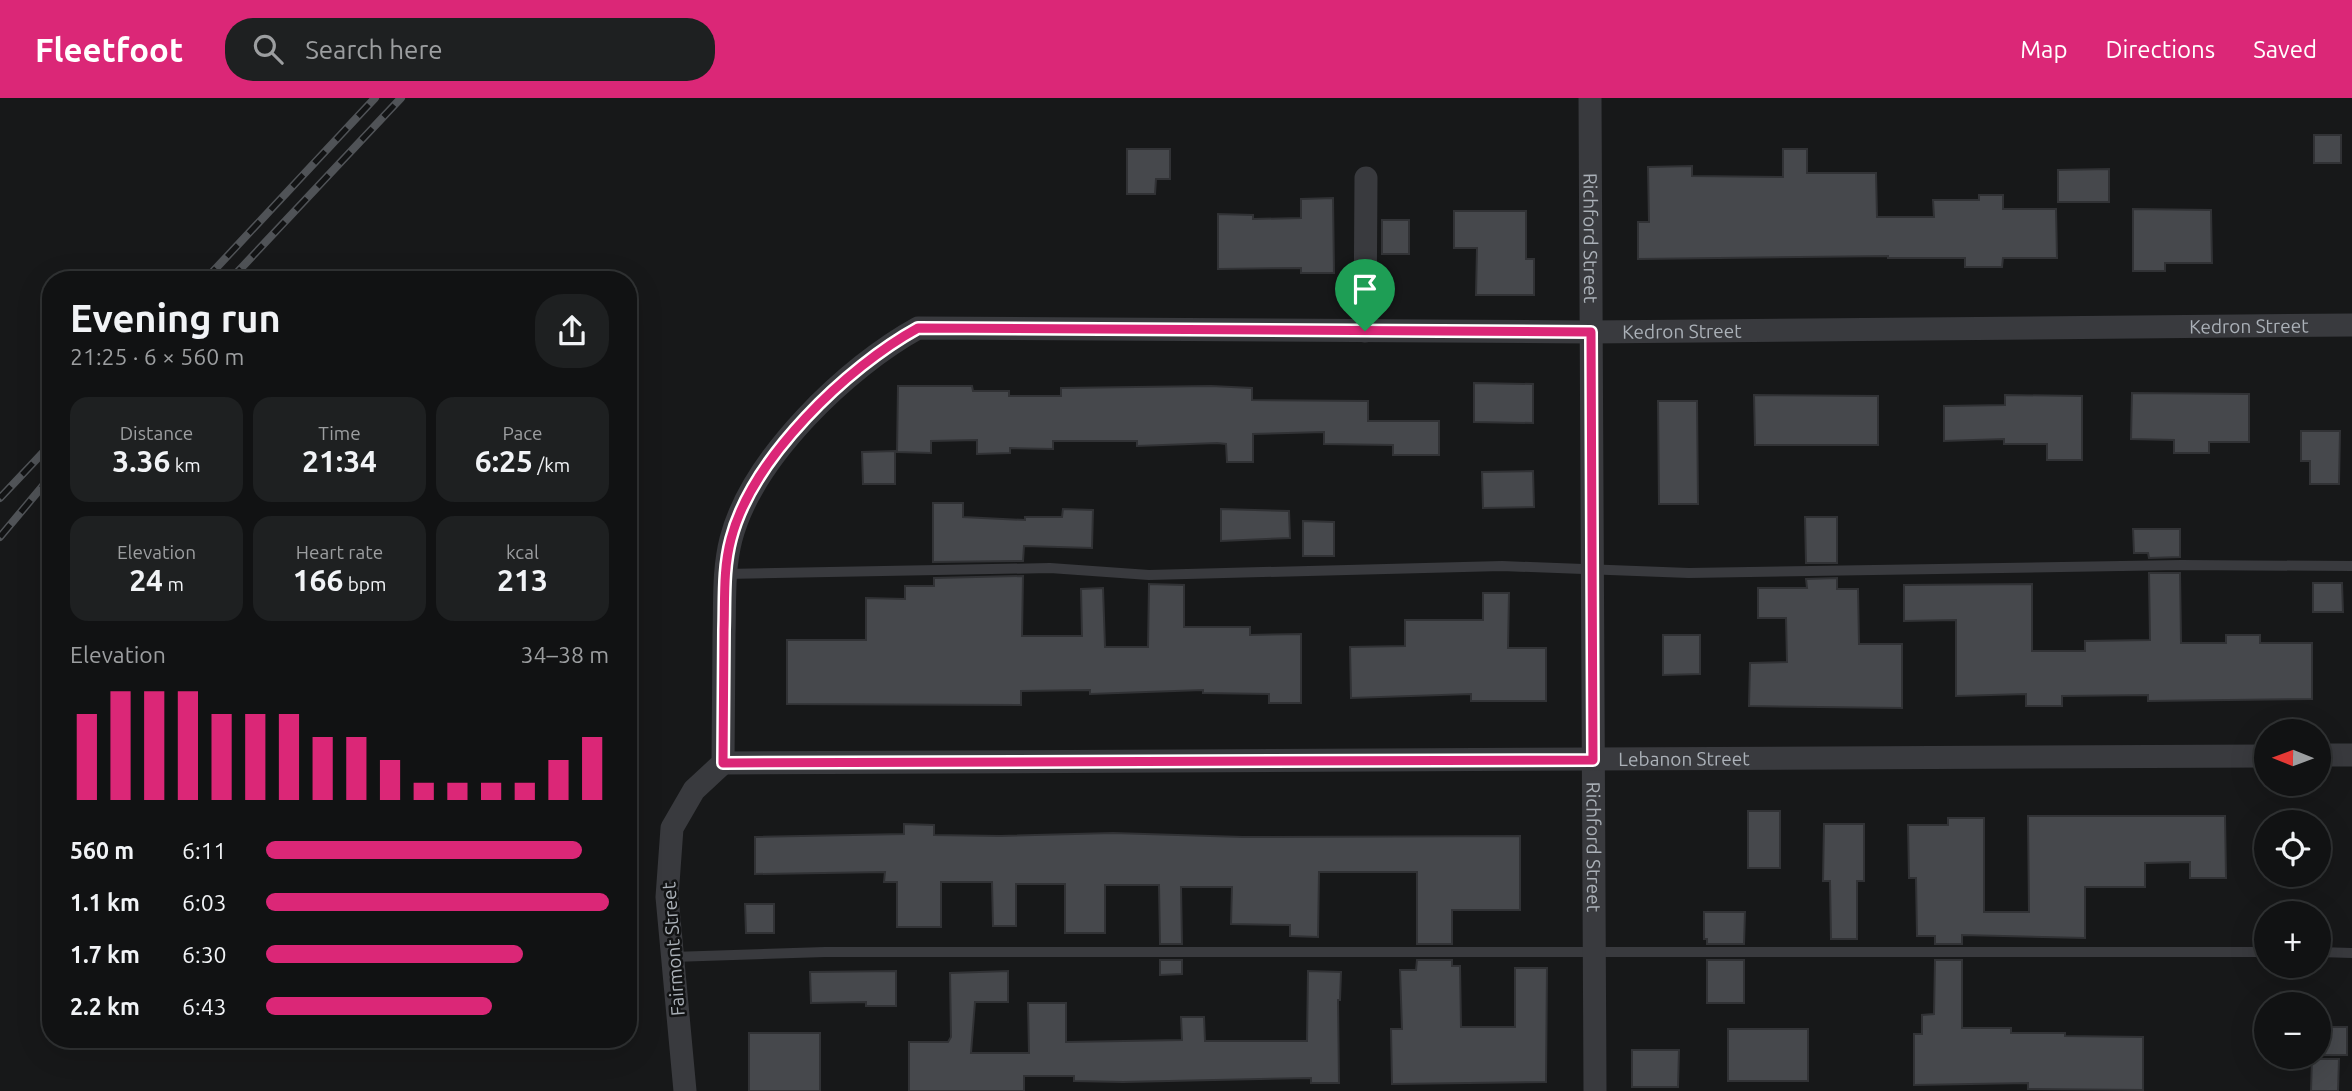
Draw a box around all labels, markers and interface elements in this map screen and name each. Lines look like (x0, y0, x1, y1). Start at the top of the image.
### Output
search box (225, 18, 715, 81)
icon: search (249, 30, 287, 68)
text: Fleetfoot (35, 31, 183, 68)
text: Search here (305, 35, 443, 64)
text: Map (2020, 36, 2067, 63)
text: Directions (2105, 36, 2215, 63)
text: Saved (2253, 36, 2317, 63)
street label: Richford Street (1579, 173, 1602, 304)
pin (1335, 259, 1395, 331)
icon: arrive (1346, 270, 1384, 308)
button: share (535, 294, 609, 368)
text: Evening run (70, 297, 281, 339)
street label: Kedron Street (2189, 314, 2309, 337)
street label: Kedron Street (1622, 320, 1742, 343)
text: 21:25 · 6 × 560 m (70, 344, 244, 369)
text: Distance (120, 422, 193, 444)
text: Time (318, 422, 361, 444)
text: Pace (502, 422, 543, 444)
text: 3.36 (112, 444, 170, 478)
text: 21:34 (302, 444, 377, 478)
text: 6:25 (475, 444, 533, 478)
text: km (170, 454, 201, 476)
text: /km (533, 454, 570, 476)
text: Elevation (117, 541, 196, 563)
text: Heart rate (296, 541, 383, 563)
text: kcal (506, 541, 539, 563)
text: 24 (129, 563, 163, 597)
text: 166 (293, 563, 343, 597)
text: 213 (497, 563, 548, 597)
text: m (163, 573, 184, 595)
text: bpm (343, 573, 386, 595)
text: Elevation (70, 642, 166, 667)
text: 34–38 m (521, 642, 609, 667)
north arrow (2254, 719, 2331, 796)
map controls (2254, 719, 2331, 1069)
street label: Lebanon Street (1618, 747, 1750, 770)
street label: Richford Street (1582, 782, 1605, 913)
button: locate (2254, 810, 2331, 887)
text: 560 m (70, 838, 134, 863)
text: 6:11 (182, 838, 227, 863)
street label: Fairmont Street (657, 881, 689, 1017)
text: 1.1 km (70, 890, 140, 915)
text: 6:03 (182, 890, 227, 915)
button: + (2254, 901, 2331, 978)
text: 1.7 km (70, 942, 140, 967)
text: 6:30 (182, 942, 227, 967)
button: − (2254, 992, 2331, 1069)
text: 2.2 km (70, 994, 140, 1019)
text: 6:43 (182, 994, 227, 1019)

